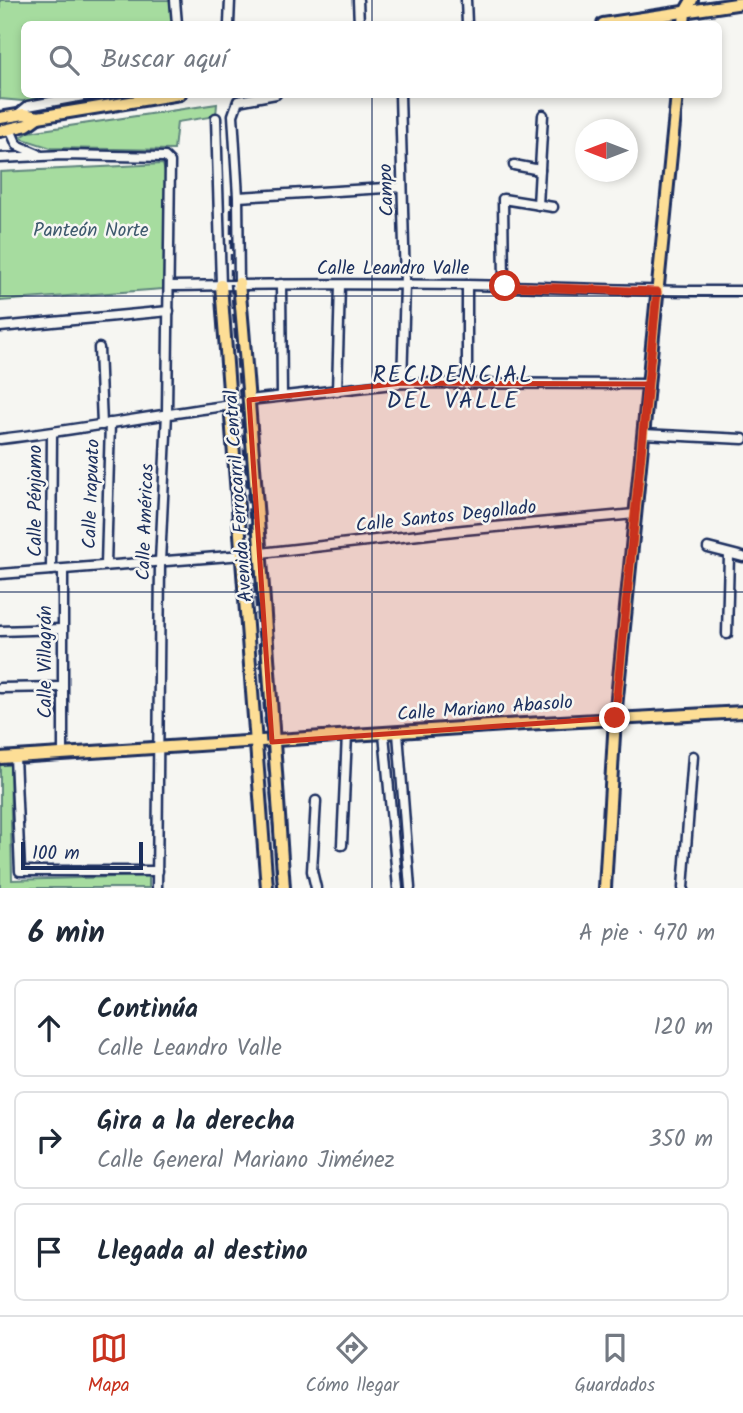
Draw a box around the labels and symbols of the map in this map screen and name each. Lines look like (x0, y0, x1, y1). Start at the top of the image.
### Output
north arrow (575, 119, 638, 182)
street label: Campo (371, 163, 403, 217)
park label: Panteón Norte (33, 216, 149, 246)
street label: Calle Leandro Valle (317, 254, 470, 284)
route start (489, 270, 520, 301)
district label: RECIDENCIAL DEL VALLE (372, 358, 534, 420)
street label: Avenida Ferrocarril Central (217, 389, 261, 603)
street label: Calle Irapuato (75, 439, 109, 549)
street label: Calle Pénjamo (21, 445, 51, 557)
street label: Calle Américas (129, 463, 163, 581)
street label: Calle Santos Degollado (354, 493, 538, 541)
street label: Calle Villagrán (31, 605, 61, 719)
street label: Calle Mariano Abasolo (396, 688, 574, 730)
route end (599, 702, 630, 733)
scale bar (21, 839, 144, 871)

